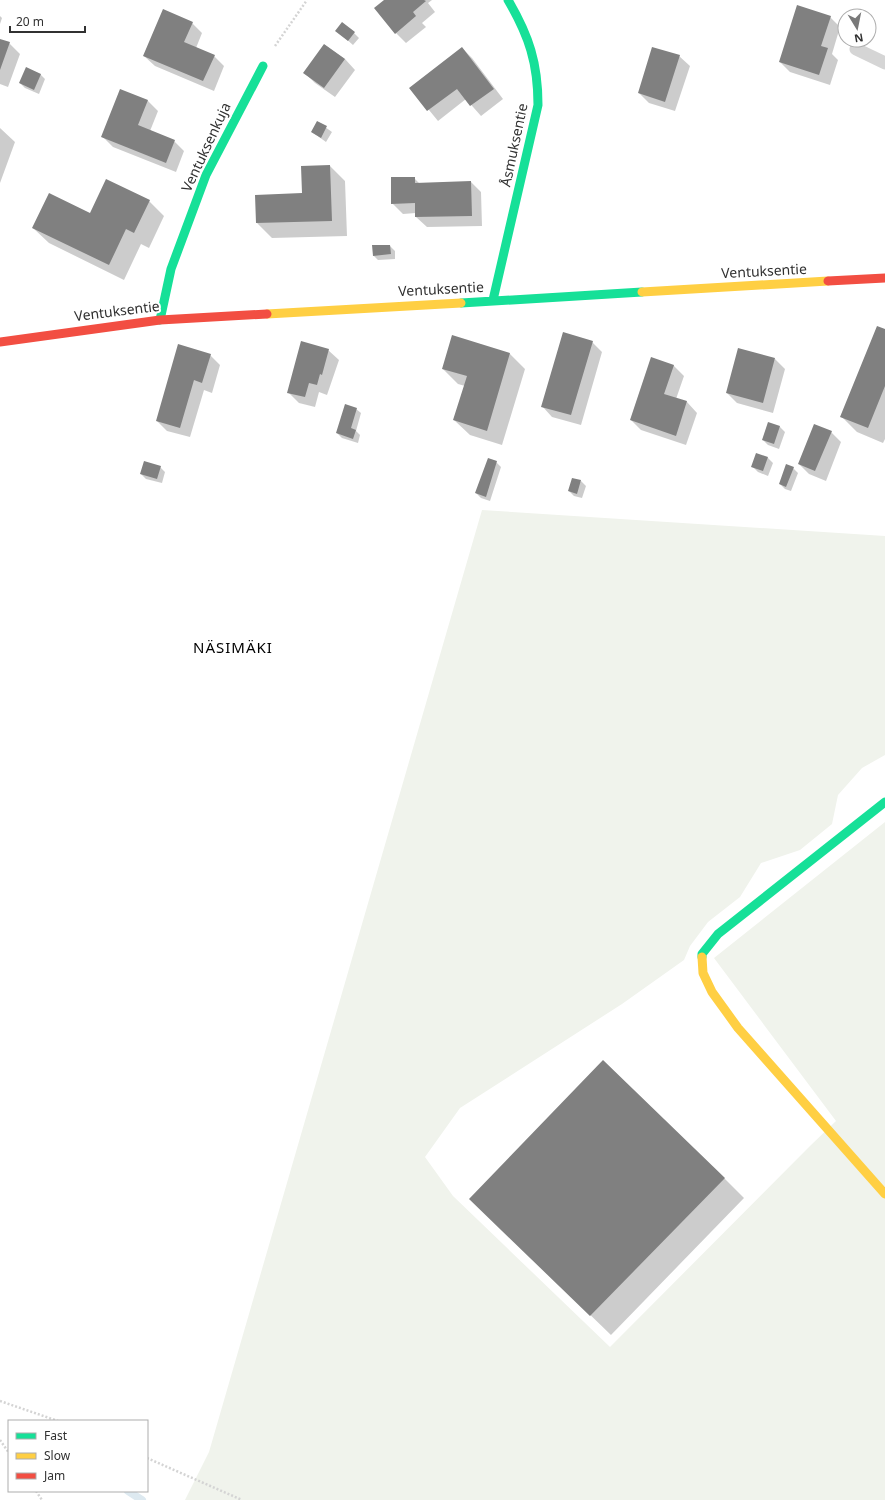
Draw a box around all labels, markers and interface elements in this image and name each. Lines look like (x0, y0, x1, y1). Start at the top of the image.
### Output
scale bar (10, 8, 85, 34)
north arrow (837, 8, 877, 48)
text: 20 m (16, 13, 44, 30)
text: N (853, 30, 865, 47)
street label: Ventuksenkuja (177, 99, 235, 195)
street label: Åsmuksentie (495, 101, 532, 188)
street label: Ventuksentie (721, 259, 807, 282)
street label: Ventuksentie (398, 277, 484, 300)
street label: Ventuksentie (73, 296, 161, 325)
district label: NÄSIMÄKI (193, 637, 273, 657)
legend (8, 1420, 148, 1492)
text: Fast (44, 1427, 68, 1444)
text: Slow (44, 1447, 71, 1464)
text: Jam (43, 1467, 65, 1484)

